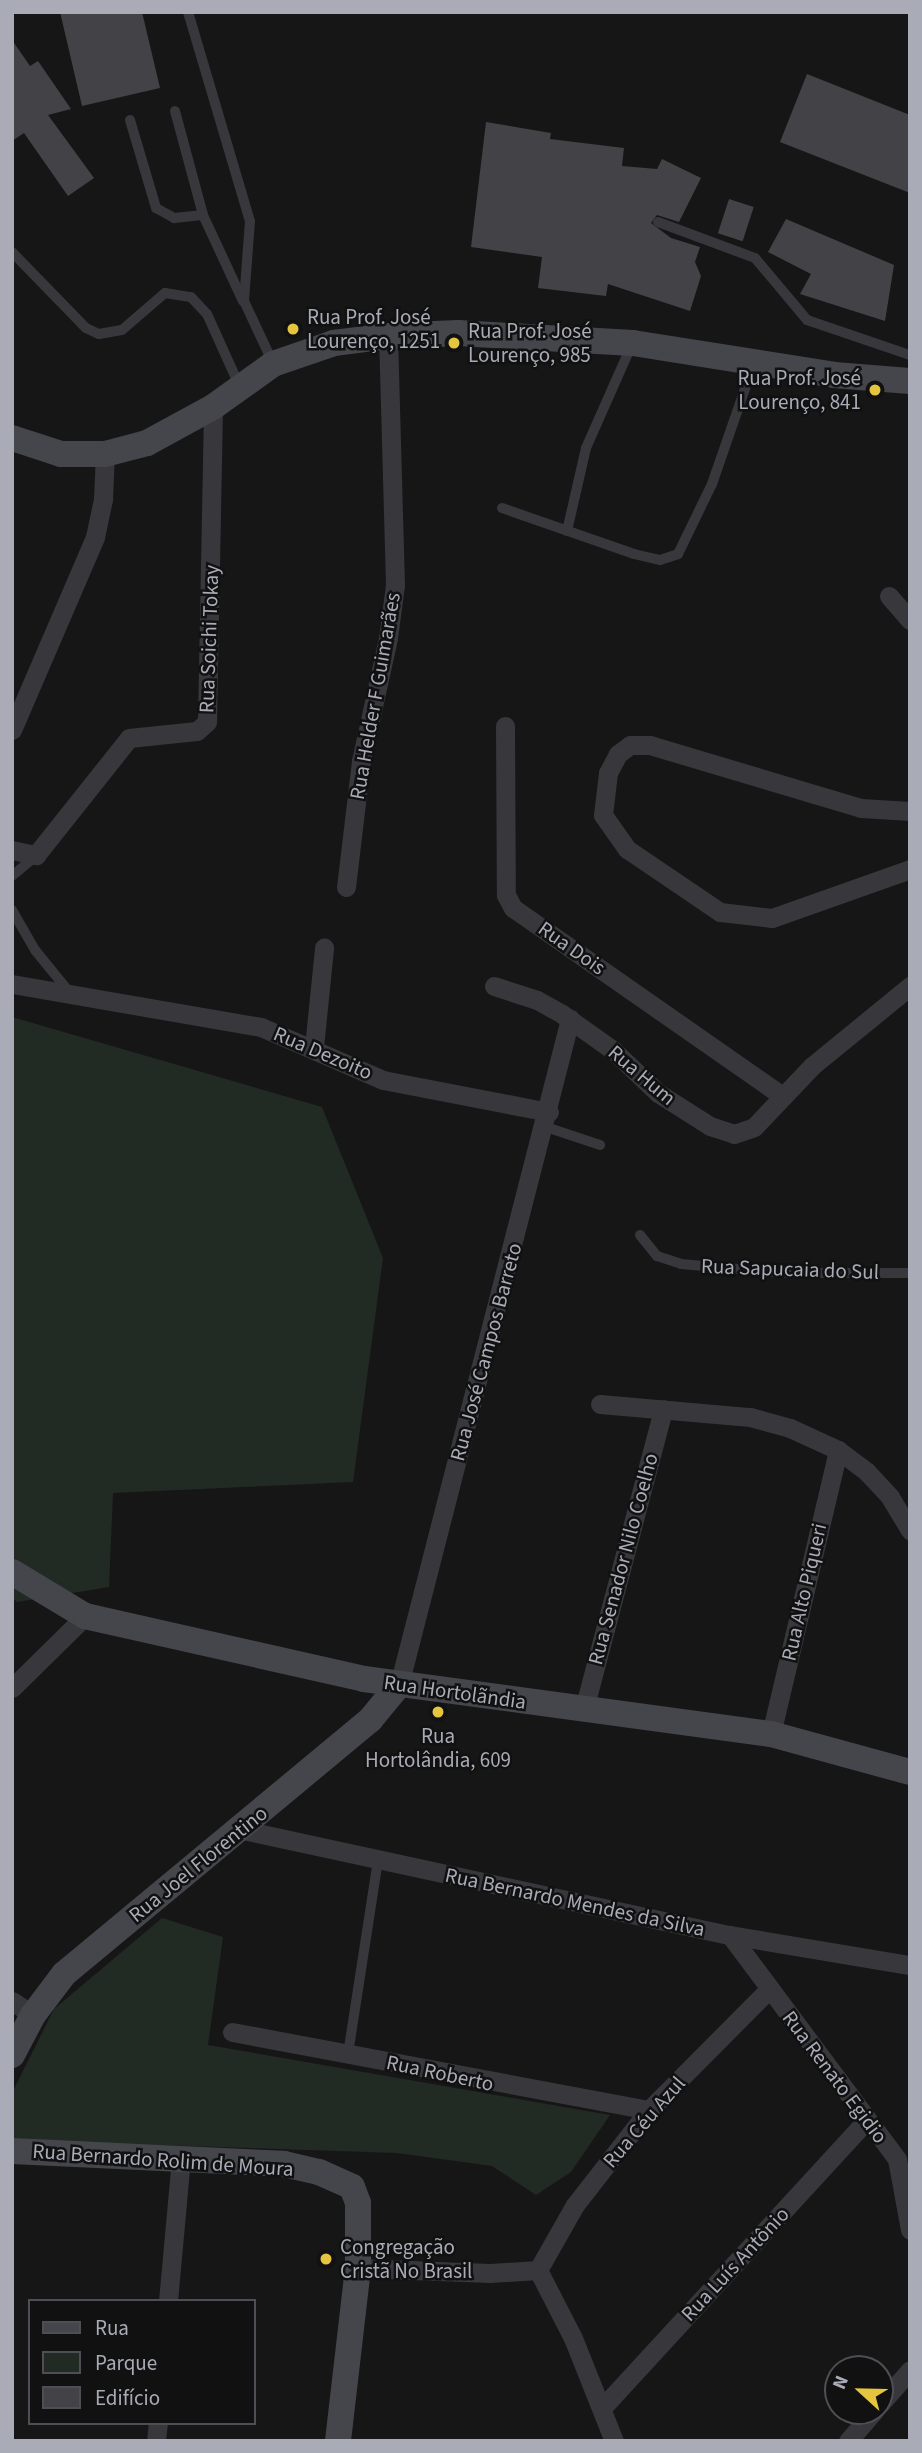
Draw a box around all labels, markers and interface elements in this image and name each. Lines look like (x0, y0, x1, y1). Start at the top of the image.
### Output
place label: Rua Prof. José Lourenço, 1251 (307, 304, 440, 354)
place label: Rua Prof. José Lourenço, 985 (468, 318, 592, 368)
marker: Rua Prof. José Lourenço, 1251 (285, 321, 301, 337)
marker: Rua Prof. José Lourenço, 985 (446, 335, 462, 351)
place label: Rua Prof. José Lourenço, 841 (737, 365, 861, 415)
marker: Rua Prof. José Lourenço, 841 (867, 382, 883, 398)
street label: Rua Soichi Tokay (194, 565, 224, 713)
street label: Rua Helder F Guimarães (344, 590, 406, 802)
street label: Rua Dois (533, 916, 611, 980)
street label: Rua Dezoito (270, 1021, 376, 1085)
street label: Rua Hum (603, 1039, 681, 1111)
street label: Rua José Campos Barreto (445, 1240, 527, 1464)
street label: Rua Sapucaia do Sul (701, 1253, 879, 1285)
street label: Rua Senador Nilo Coelho (583, 1450, 663, 1668)
street label: Rua Alto Piqueri (776, 1521, 832, 1663)
street label: Rua Hortolãndia (382, 1670, 528, 1714)
marker: Rua Hortolândia, 609 (430, 1704, 446, 1720)
place label: Rua Hortolândia, 609 (365, 1723, 511, 1773)
street label: Rua Joel Florentino (124, 1800, 272, 1928)
street label: Rua Bernardo Mendes da Silva (443, 1862, 707, 1942)
street label: Rua Renato Egidio (777, 2006, 893, 2148)
street label: Rua Roberto (384, 2049, 496, 2097)
street label: Rua Céu Azul (597, 2071, 691, 2173)
street label: Rua Bernardo Rolim de Moura (32, 2138, 294, 2182)
street label: Rua Luís Antônio (676, 2202, 794, 2326)
place label: Congregação Cristã No Brasil (340, 2234, 472, 2284)
marker: Congregação Cristã No Brasil (318, 2251, 334, 2267)
legend (28, 2299, 256, 2425)
text: Rua (95, 2313, 129, 2343)
text: Parque (95, 2348, 157, 2378)
north arrow (824, 2355, 894, 2425)
text: N (826, 2372, 856, 2394)
text: Edifício (95, 2383, 160, 2413)

